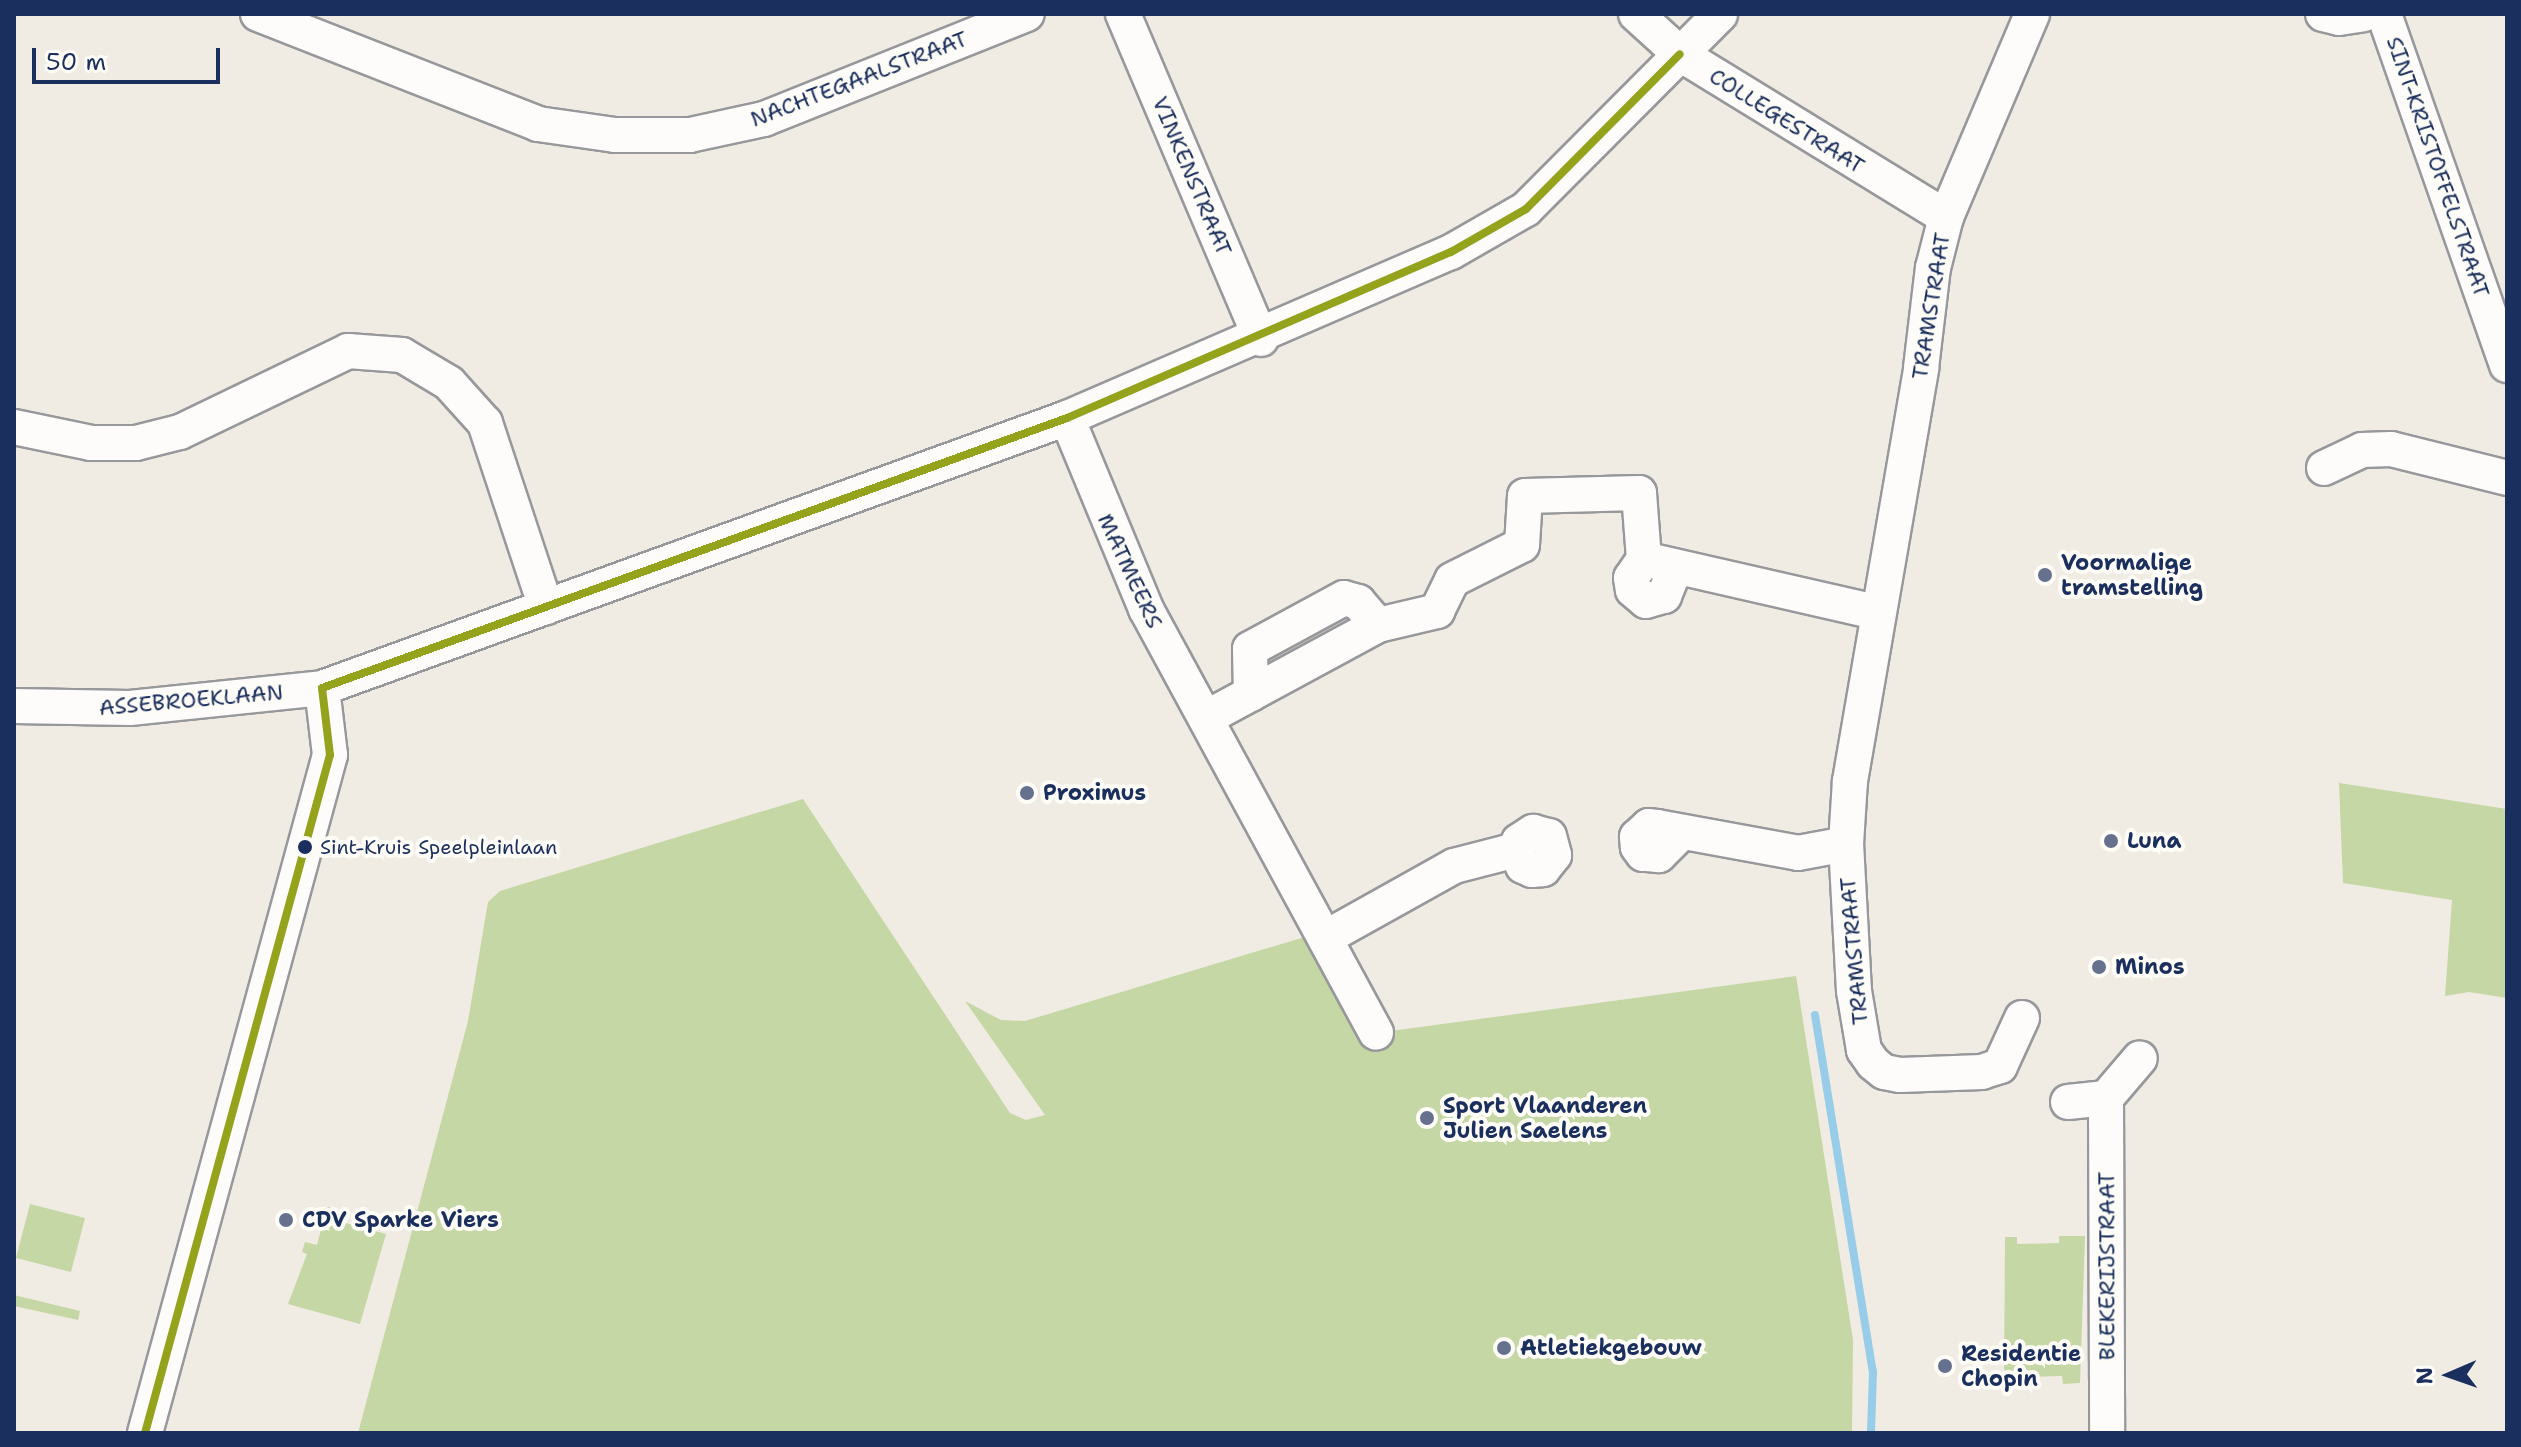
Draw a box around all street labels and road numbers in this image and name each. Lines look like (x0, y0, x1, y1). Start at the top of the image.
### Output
street label: NACHTEGAALSTRAAT (747, 25, 971, 133)
street label: SINT-KRISTOFFELSTRAAT (2381, 33, 2495, 301)
street label: COLLEGESTRAAT (1704, 63, 1870, 179)
street label: VINKENSTRAAT (1147, 92, 1237, 260)
street label: TRAMSTRAAT (1906, 231, 1956, 381)
street label: MATMEERS (1092, 509, 1168, 633)
street label: ASSEBROEKLAAN (98, 679, 284, 721)
street label: TRAMSTRAAT (1834, 876, 1874, 1026)
street label: BLEKERIJSTRAAT (2094, 1172, 2120, 1360)

